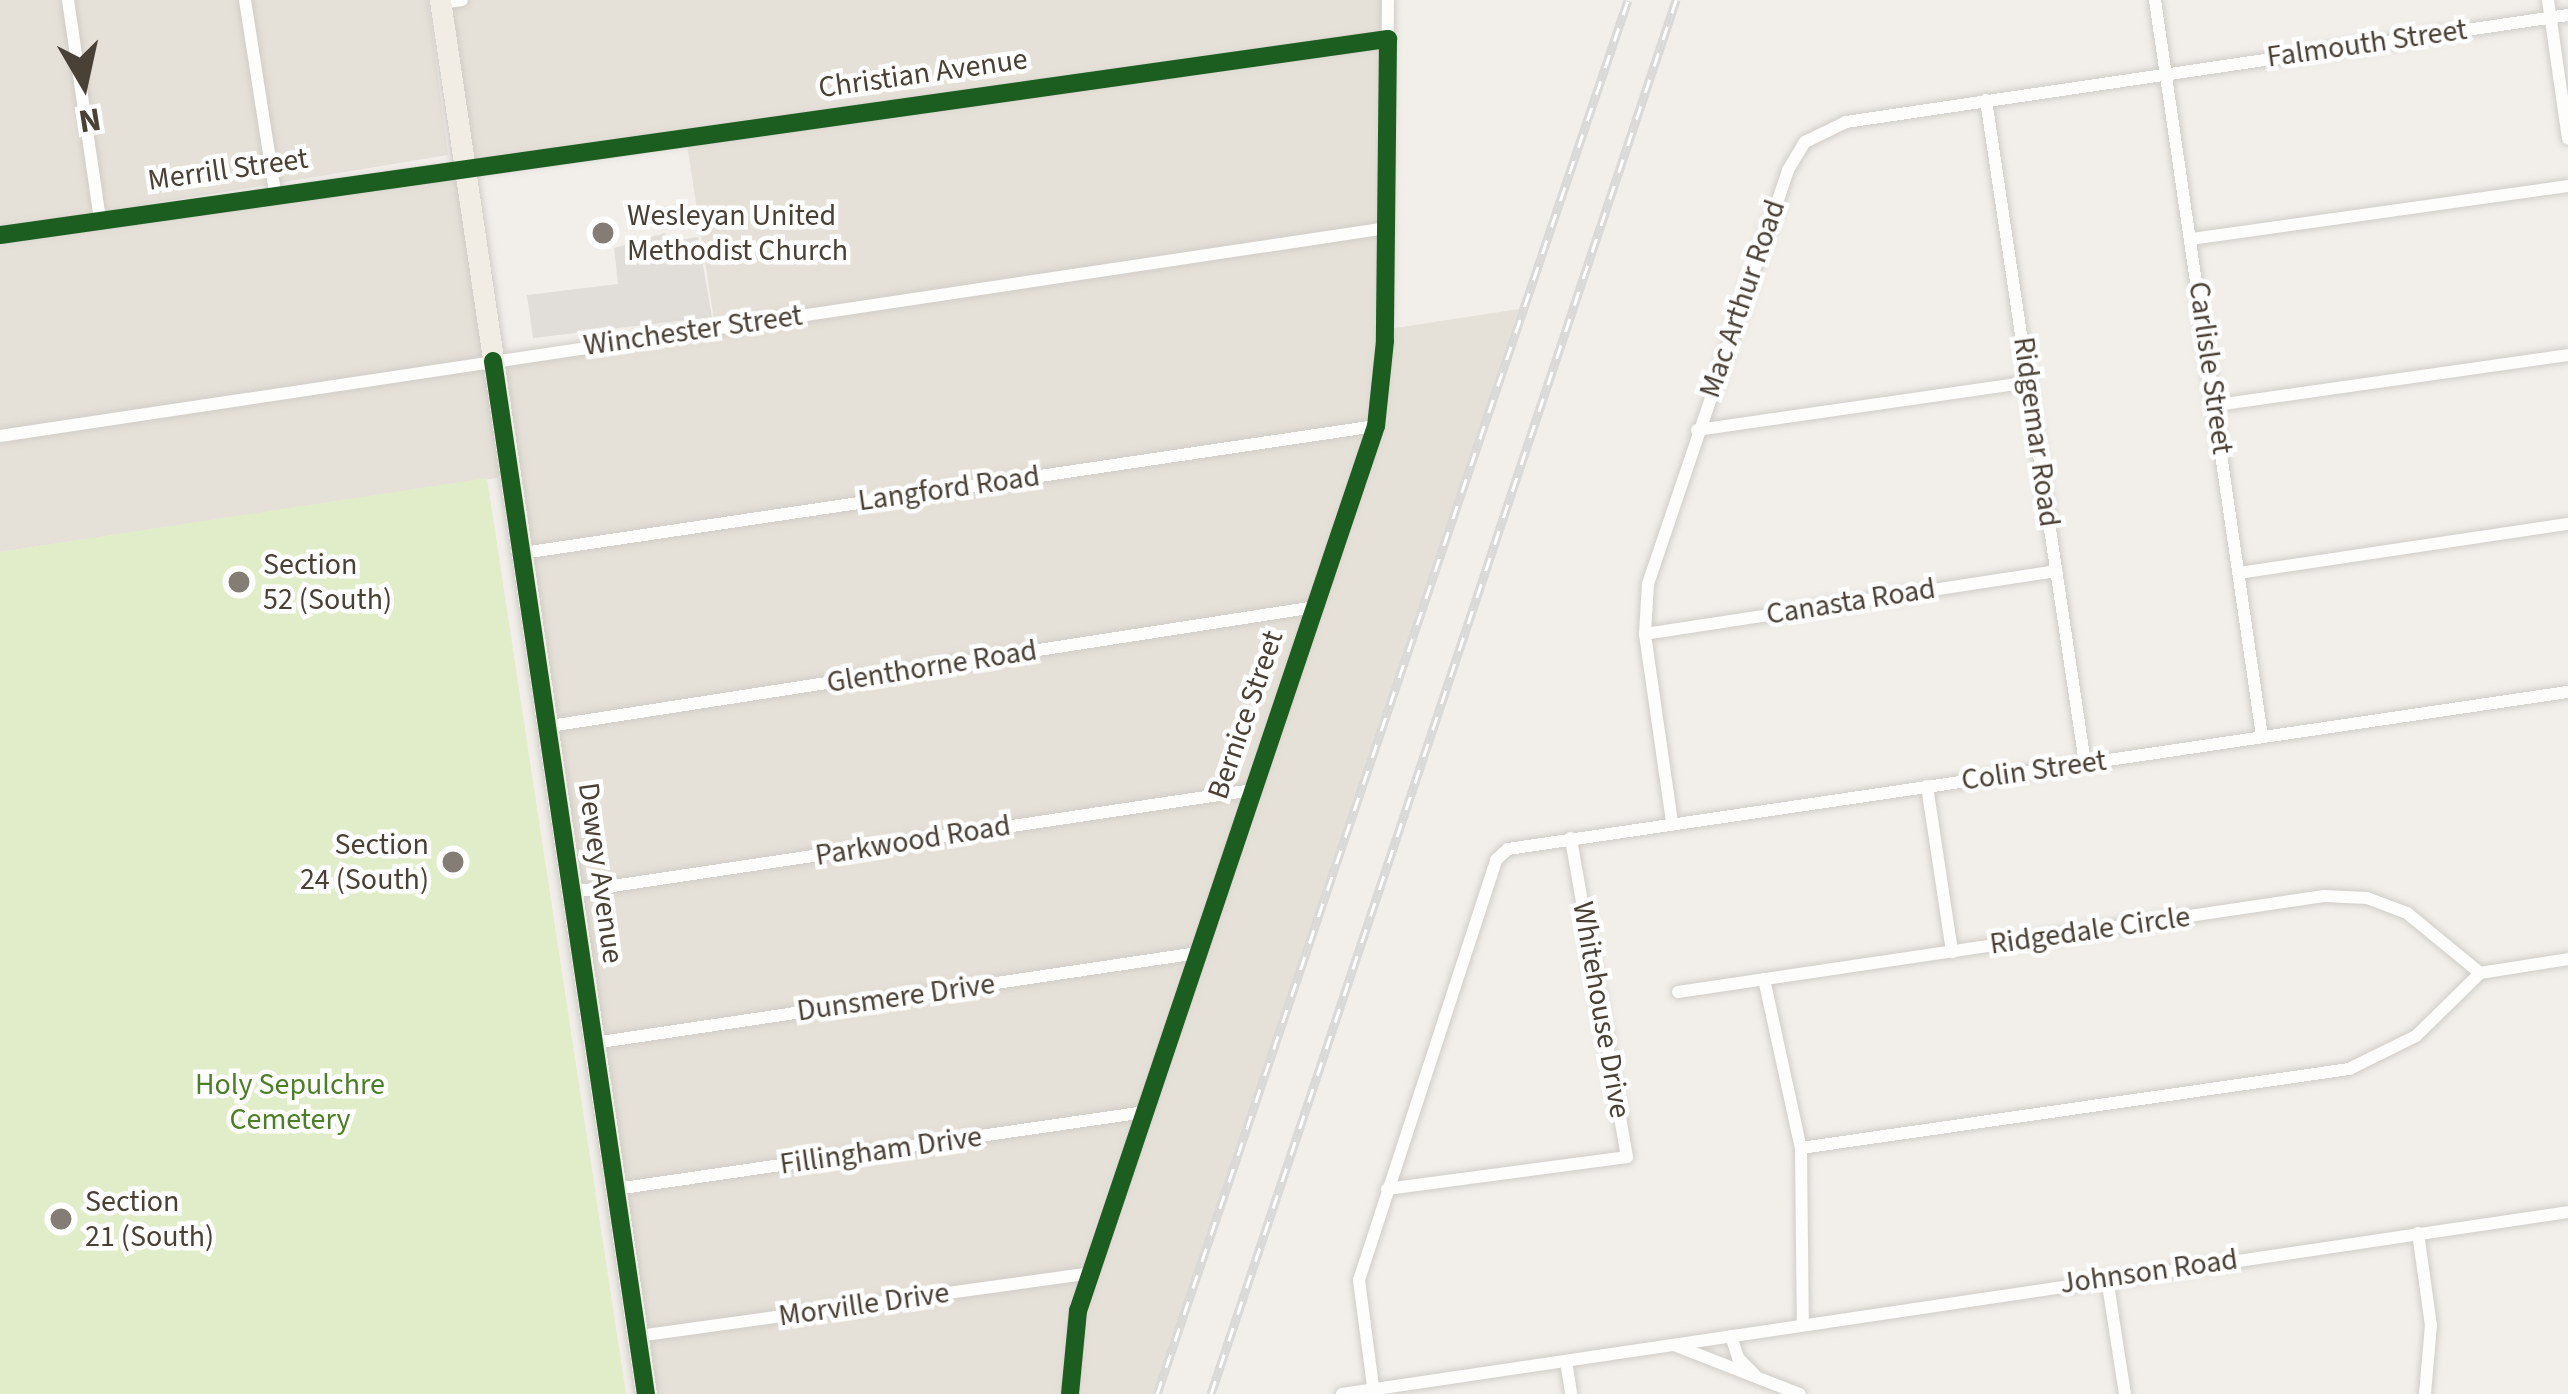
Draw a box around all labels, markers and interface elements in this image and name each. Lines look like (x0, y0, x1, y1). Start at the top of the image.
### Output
street label: Falmouth Street (2265, 12, 2469, 76)
north arrow (24, 24, 144, 144)
street label: Christian Avenue (816, 42, 1030, 106)
text: N (75, 95, 104, 145)
street label: Merrill Street (146, 141, 310, 199)
street label: Mac Arthur Road (1692, 195, 1794, 403)
place label: Wesleyan United Methodist Church (627, 198, 848, 268)
marker: Wesleyan United Methodist Church (590, 220, 616, 246)
street label: Carlisle Street (2180, 279, 2240, 457)
street label: Winchester Street (581, 298, 805, 364)
street label: Ridgemar Road (2005, 335, 2067, 529)
street label: Langford Road (856, 458, 1042, 520)
place label: Section 52 (South) (263, 547, 392, 618)
marker: Section 52 (South) (226, 569, 252, 595)
street label: Canasta Road (1764, 571, 1938, 633)
street label: Bernice Street (1200, 626, 1292, 804)
street label: Glenthorne Road (824, 633, 1040, 701)
street label: Colin Street (1959, 743, 2109, 799)
street label: Dewey Avenue (569, 780, 631, 966)
street label: Parkwood Road (813, 808, 1013, 874)
place label: Section 24 (South) (300, 827, 429, 898)
marker: Section 24 (South) (440, 849, 466, 875)
street label: Whitehouse Drive (1564, 899, 1638, 1121)
street label: Ridgedale Circle (1988, 899, 2192, 963)
street label: Dunsmere Drive (795, 966, 997, 1030)
park label: Holy Sepulchre Cemetery (195, 1067, 385, 1138)
street label: Fillingham Drive (778, 1119, 984, 1183)
place label: Section 21 (South) (85, 1184, 214, 1254)
marker: Section 21 (South) (48, 1206, 74, 1232)
street label: Johnson Road (2058, 1242, 2240, 1302)
street label: Morville Drive (776, 1275, 952, 1335)

